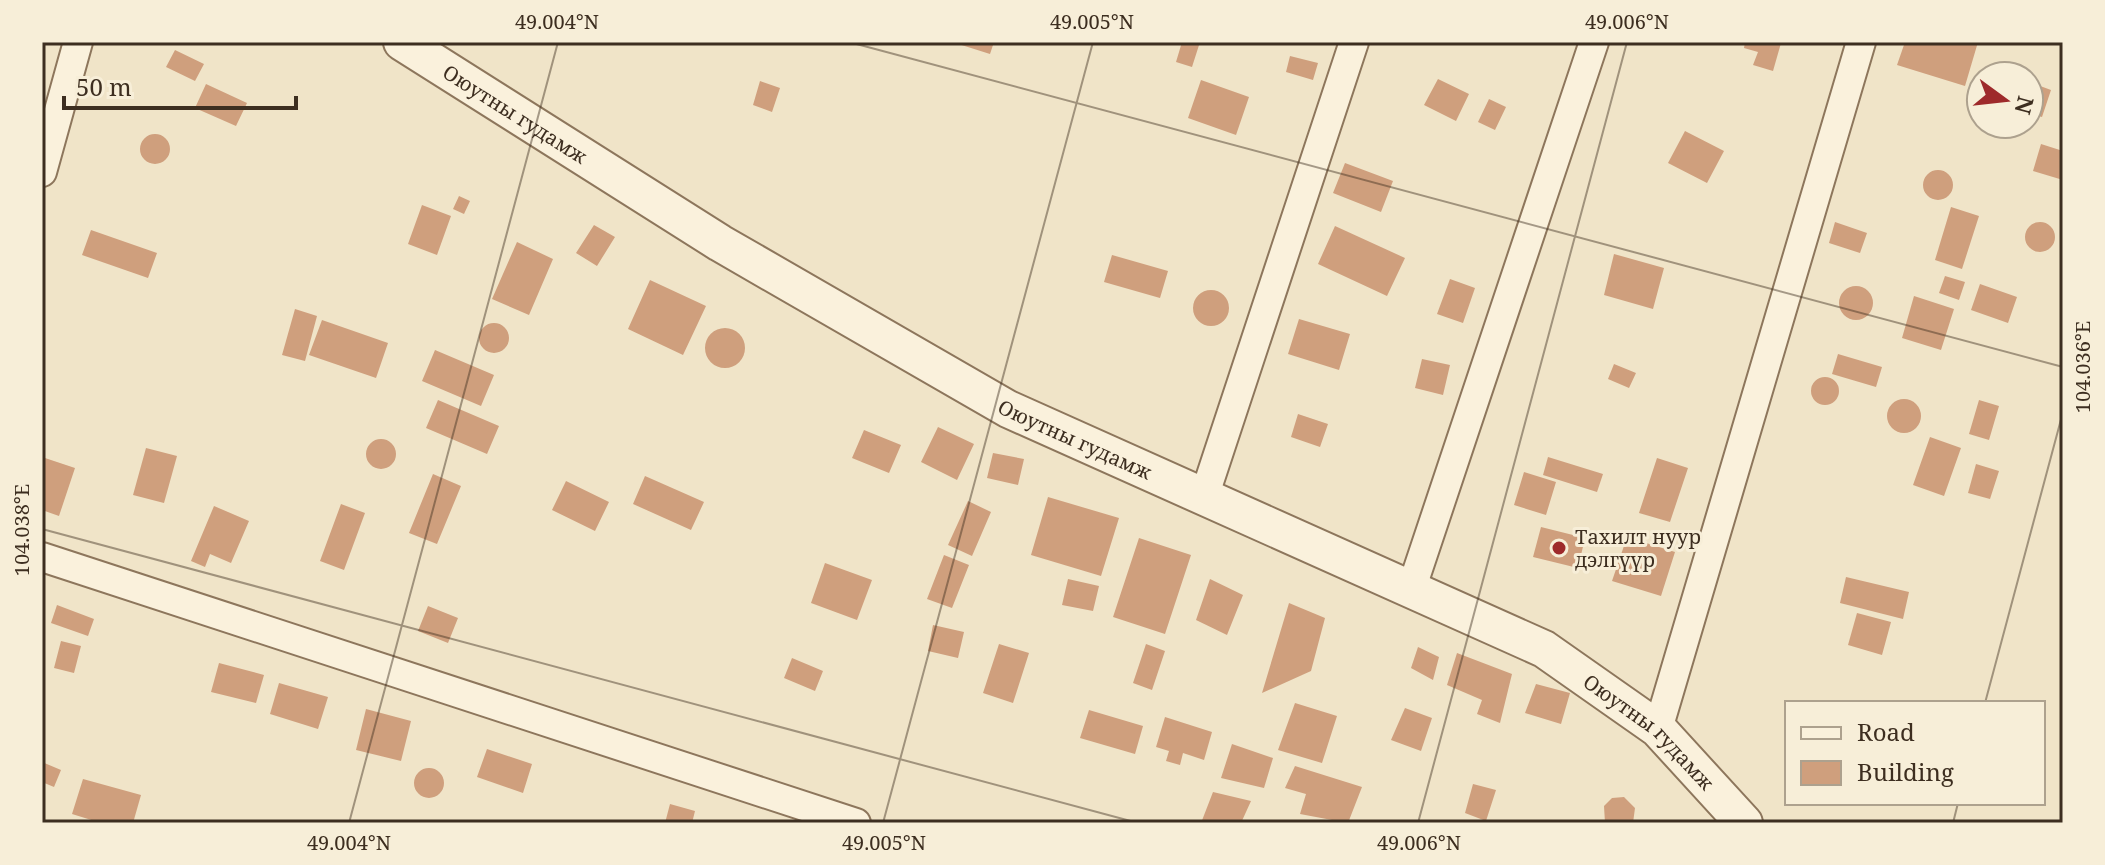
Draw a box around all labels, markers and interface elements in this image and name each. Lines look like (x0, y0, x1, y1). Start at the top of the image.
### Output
text: 49.004°N (515, 8, 599, 35)
text: 49.005°N (1050, 8, 1134, 35)
text: 49.006°N (1585, 8, 1669, 35)
street label: Оюутны гудамж (438, 58, 592, 169)
scale bar (64, 60, 296, 110)
north arrow (1965, 60, 2045, 140)
text: 50 m (76, 70, 132, 103)
text: N (2009, 93, 2042, 118)
text: 104.036°E (2069, 321, 2096, 413)
street label: Оюутны гудамж (993, 393, 1156, 485)
text: 104.038°E (8, 484, 35, 576)
place label: Тахилт нуур дэлгүүр (1575, 523, 1701, 573)
marker: Тахилт нуур дэлгүүр (1550, 539, 1568, 557)
street label: Оюутны гудамж (1578, 667, 1720, 795)
legend (1785, 701, 2045, 805)
text: Road (1857, 715, 1915, 748)
text: Building (1857, 755, 1954, 788)
text: 49.004°N (307, 829, 391, 856)
text: 49.005°N (842, 829, 926, 856)
text: 49.006°N (1377, 829, 1461, 856)

